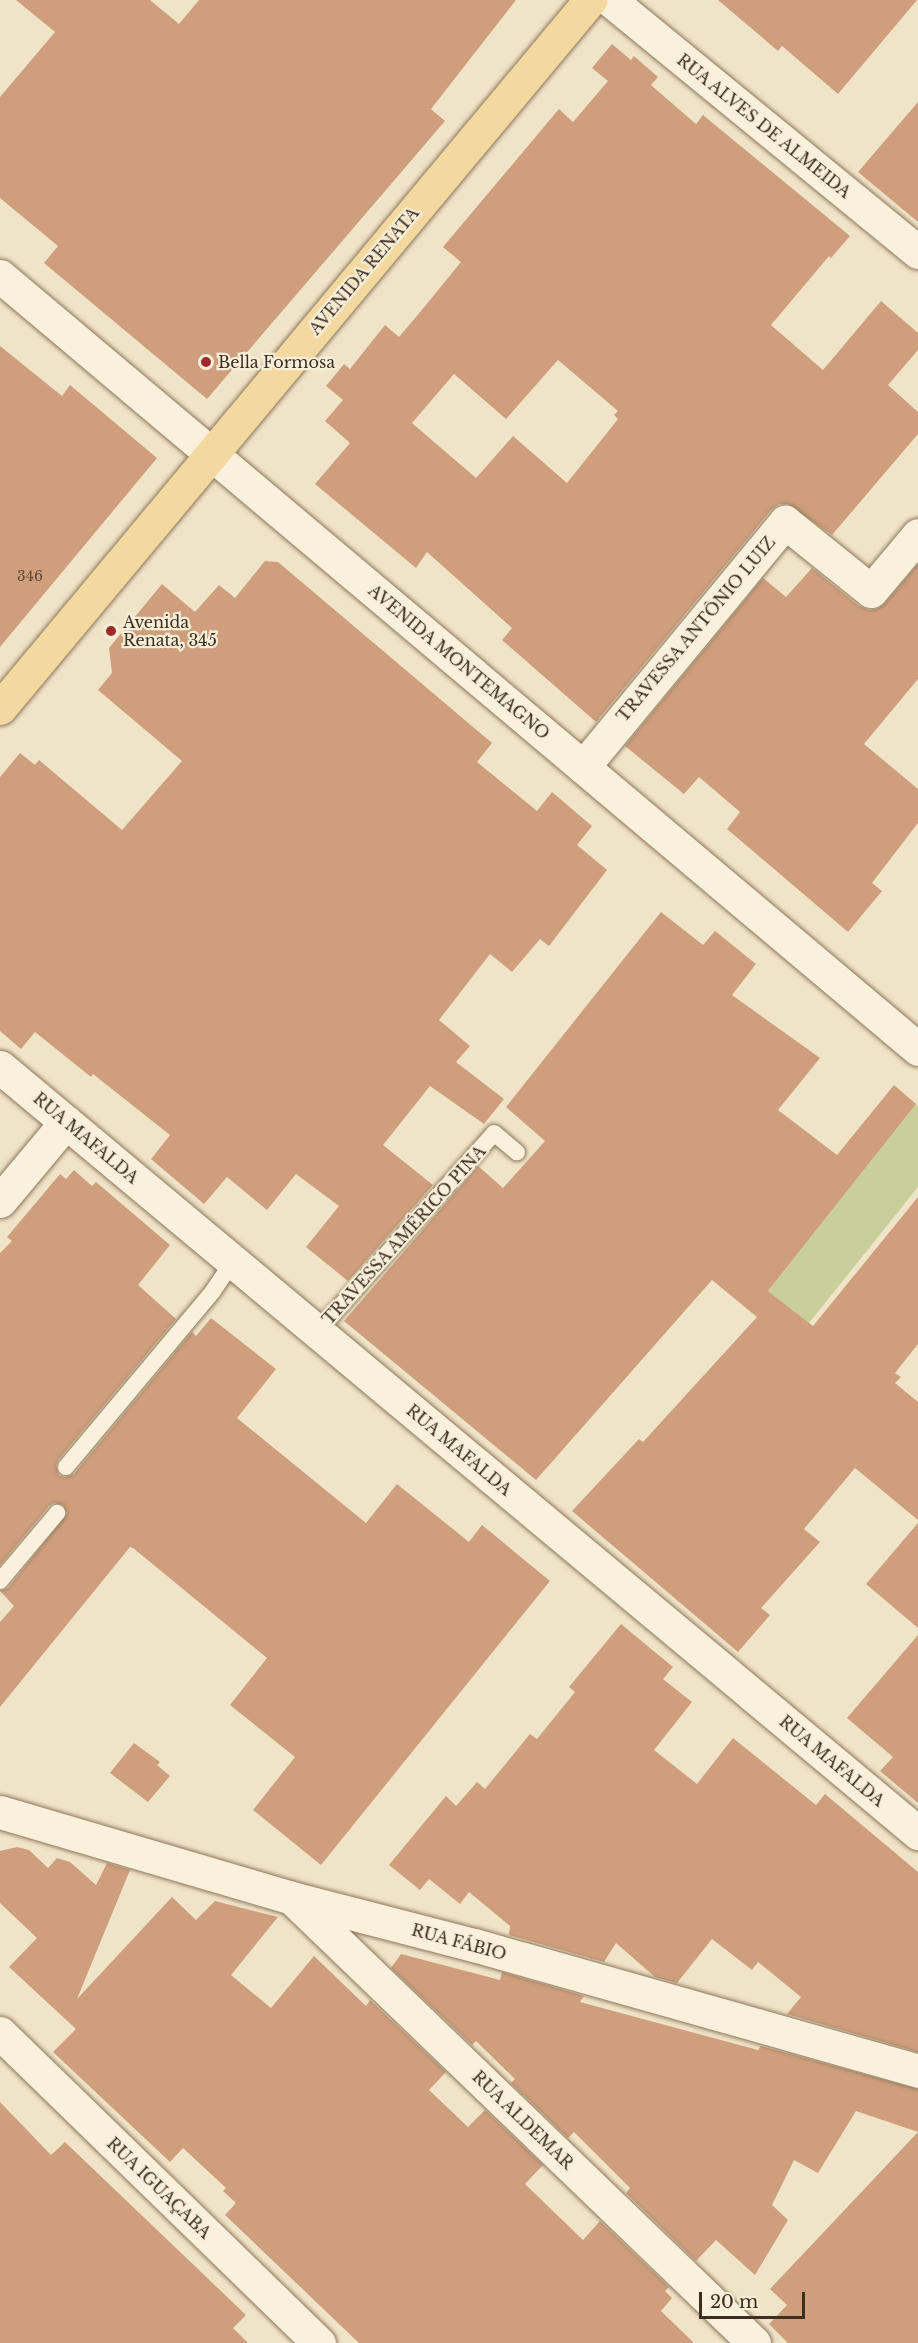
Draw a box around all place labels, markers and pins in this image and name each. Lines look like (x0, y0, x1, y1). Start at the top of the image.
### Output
place label: Bella Formosa (218, 352, 335, 372)
marker: Bella Formosa (199, 355, 213, 369)
place label: Avenida Renata, 345 (123, 612, 217, 650)
marker: Avenida Renata, 345 (104, 624, 118, 638)

